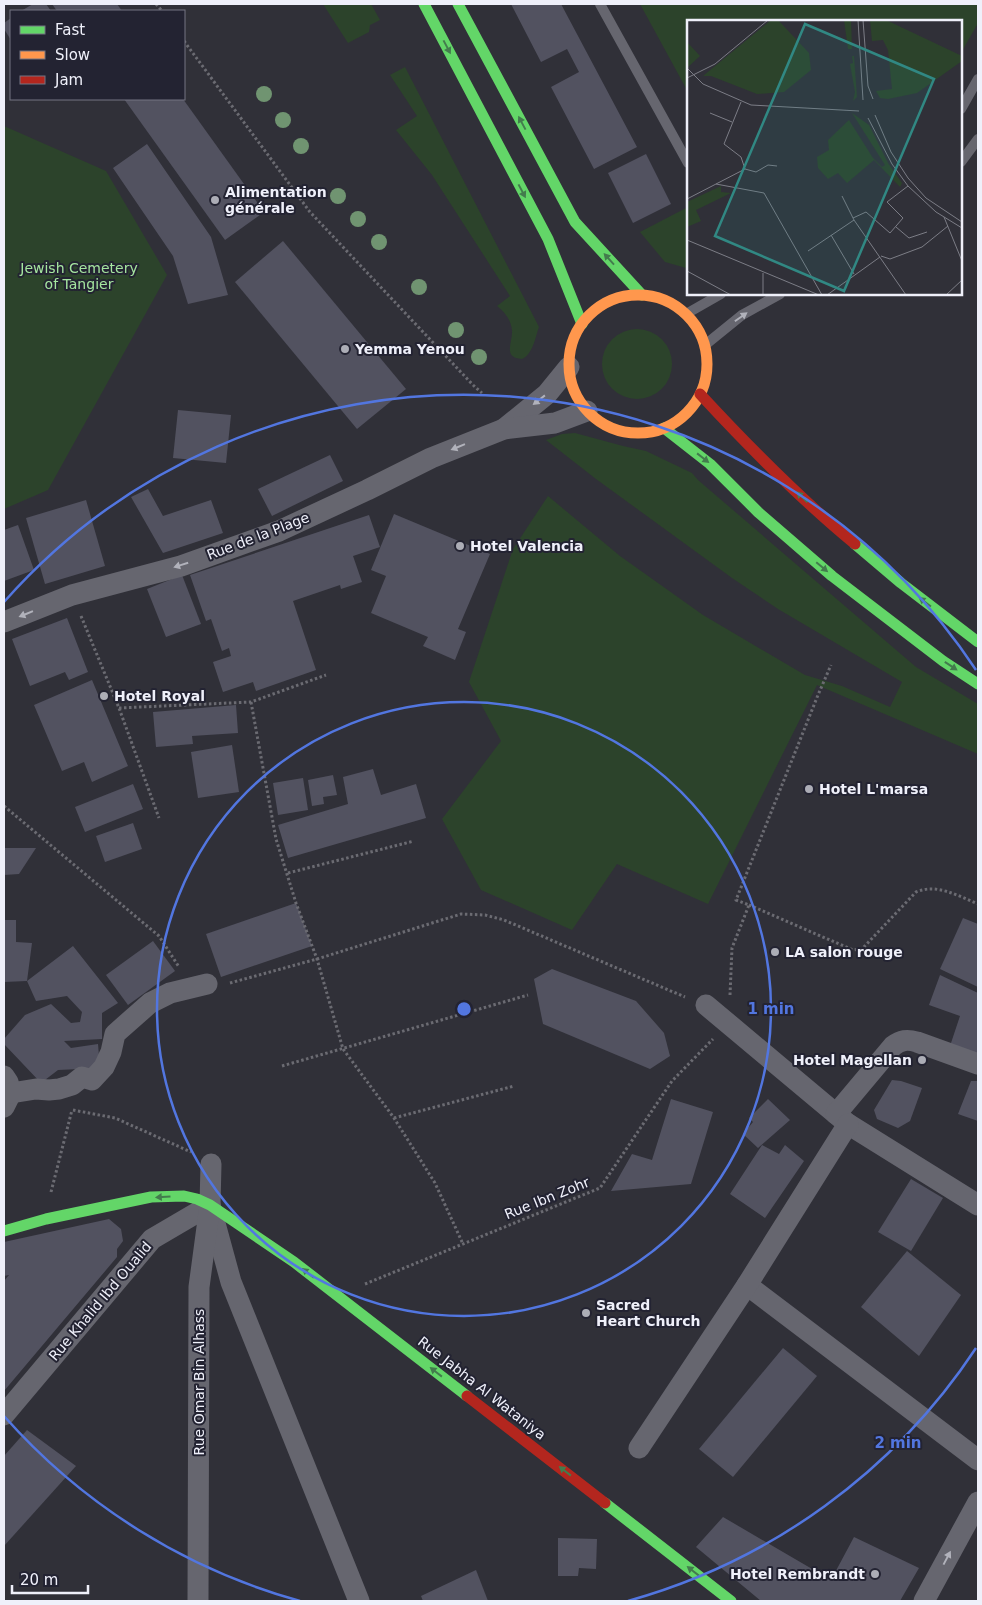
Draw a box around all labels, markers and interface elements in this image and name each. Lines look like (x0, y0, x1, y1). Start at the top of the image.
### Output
legend (10, 10, 185, 100)
inset map (687, 20, 962, 295)
text: Fast (55, 21, 85, 39)
one-way arrow (443, 40, 451, 54)
text: Slow (55, 46, 90, 64)
text: Jam (54, 71, 83, 89)
one-way arrow (518, 116, 526, 130)
place label: Alimentation générale (225, 184, 327, 216)
one-way arrow (518, 184, 527, 197)
marker: Alimentation générale (209, 194, 221, 206)
one-way arrow (603, 253, 615, 265)
park label: Jewish Cemetery of Tangier (19, 260, 138, 292)
one-way arrow (734, 312, 747, 322)
place label: Yemma Yenou (354, 341, 465, 357)
marker: Yemma Yenou (339, 343, 351, 355)
one-way arrow (533, 395, 546, 406)
one-way arrow (451, 444, 466, 451)
one-way arrow (696, 452, 709, 463)
one-way arrow (796, 491, 808, 503)
street label: Rue de la Plage (205, 509, 311, 563)
place label: Hotel Valencia (470, 538, 584, 554)
marker: Hotel Valencia (454, 540, 466, 552)
one-way arrow (173, 562, 188, 570)
one-way arrow (816, 562, 829, 573)
one-way arrow (919, 596, 932, 607)
one-way arrow (19, 610, 33, 618)
one-way arrow (944, 661, 958, 671)
place label: Hotel Royal (114, 688, 205, 704)
marker: Hotel Royal (98, 690, 110, 702)
place label: Hotel L'marsa (819, 781, 928, 797)
marker: Hotel L'marsa (803, 783, 815, 795)
place label: LA salon rouge (785, 944, 903, 960)
marker: LA salon rouge (769, 946, 781, 958)
centre of rings (455, 1000, 473, 1018)
text: 1 min (747, 1000, 795, 1018)
place label: Hotel Magellan (793, 1052, 912, 1068)
marker: Hotel Magellan (916, 1054, 928, 1066)
street label: Rue Ibn Zohr (502, 1174, 592, 1222)
one-way arrow (155, 1193, 171, 1201)
street label: Rue Khalid Ibd Oualid (46, 1238, 154, 1364)
one-way arrow (302, 1267, 315, 1278)
place label: Sacred Heart Church (596, 1297, 701, 1329)
marker: Sacred Heart Church (580, 1307, 592, 1319)
street label: Rue Omar Bin Alhass (191, 1309, 207, 1455)
street label: Rue Jabha Al Wataniya (415, 1333, 549, 1443)
one-way arrow (429, 1367, 443, 1377)
text: 2 min (874, 1434, 922, 1452)
one-way arrow (559, 1466, 572, 1477)
one-way arrow (943, 1551, 951, 1566)
scale bar (12, 1562, 89, 1594)
one-way arrow (686, 1566, 700, 1576)
place label: Hotel Rembrandt (730, 1566, 865, 1582)
marker: Hotel Rembrandt (869, 1568, 881, 1580)
text: 20 m (20, 1571, 58, 1589)

